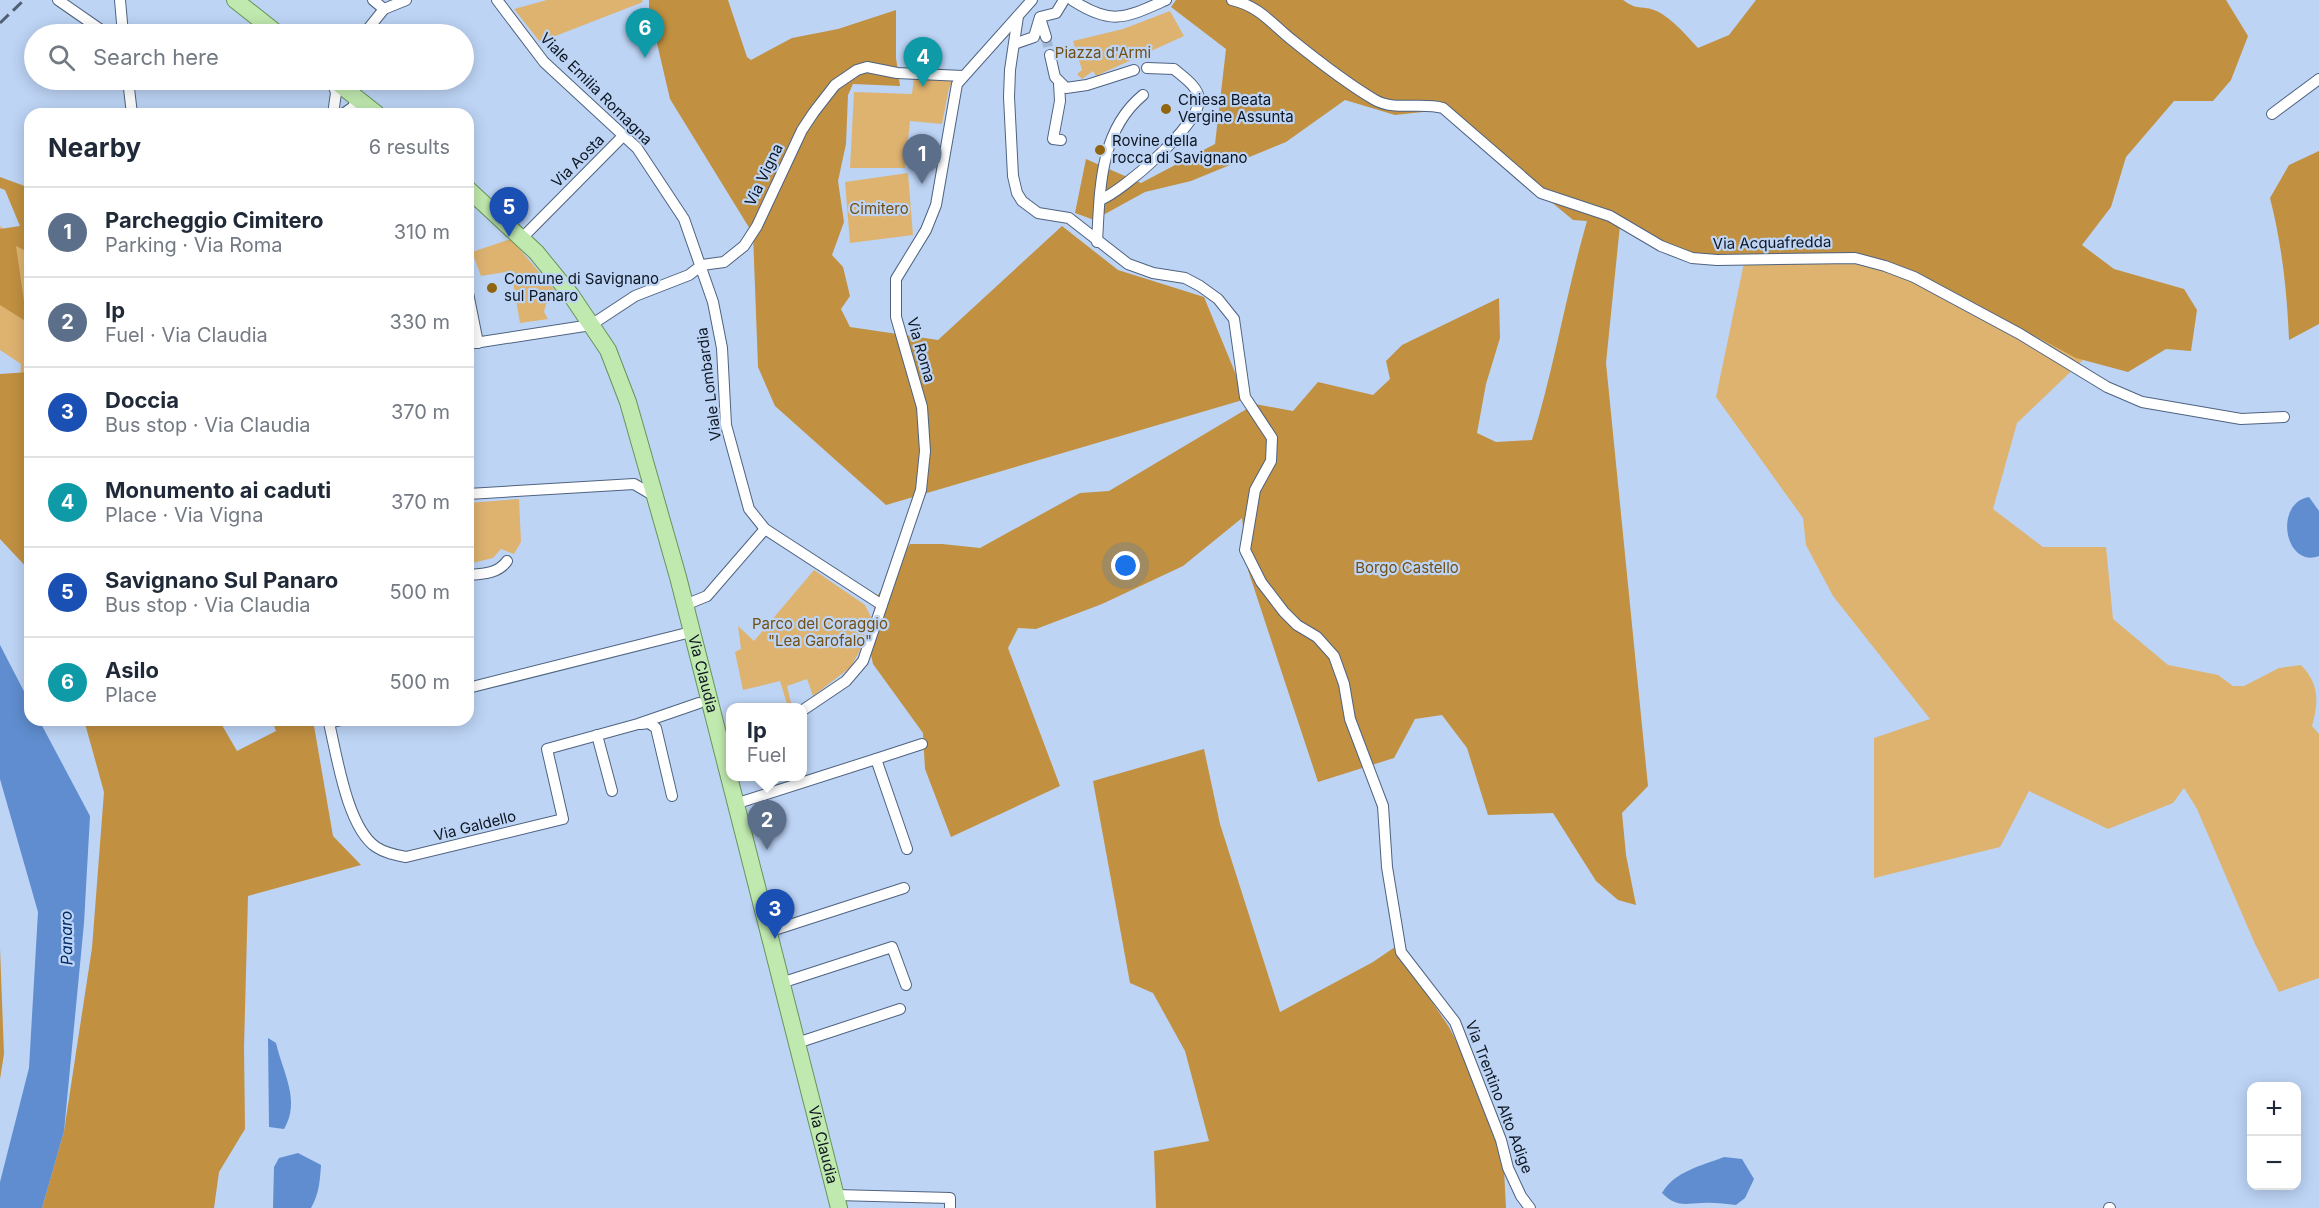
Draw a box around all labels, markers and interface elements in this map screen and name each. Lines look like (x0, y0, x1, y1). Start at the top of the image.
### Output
pin: 6 (626, 8, 664, 58)
search box (24, 24, 474, 90)
street label: Viale Emilia Romagna (536, 28, 657, 149)
pin: 4 (904, 38, 942, 87)
icon: search (45, 41, 78, 74)
park label: Piazza d'Armi (1055, 43, 1151, 62)
text: Search here (93, 44, 219, 70)
place label: Chiesa Beata Vergine Assunta (1178, 90, 1294, 126)
marker: Chiesa Beata Vergine Assunta (1159, 102, 1173, 116)
street label: Via Aosta (547, 130, 608, 191)
place label: Rovine della rocca di Savignano (1112, 131, 1248, 167)
text: Nearby (48, 132, 141, 163)
pin: 1 (902, 134, 942, 184)
text: 6 results (369, 135, 450, 159)
street label: Via Vigna (740, 140, 787, 209)
marker: Rovine della rocca di Savignano (1093, 143, 1107, 157)
pin: 5 (490, 188, 528, 237)
park label: Cimitero (849, 199, 909, 218)
text: Parcheggio Cimitero (105, 207, 324, 233)
text: 1 (63, 220, 72, 244)
text: 310 m (394, 220, 450, 244)
street label: Via Acquafredda (1713, 232, 1831, 253)
text: Parking · Via Roma (105, 233, 283, 257)
place label: Comune di Savignano sul Panaro (504, 269, 659, 305)
marker: Comune di Savignano sul Panaro (485, 281, 499, 295)
text: Ip (105, 297, 125, 323)
text: 2 (61, 310, 74, 334)
text: 330 m (390, 310, 450, 334)
street label: Via Roma (903, 315, 940, 385)
text: Fuel · Via Claudia (105, 323, 268, 347)
street label: Viale Lombardia (692, 326, 725, 442)
text: Doccia (105, 387, 179, 413)
text: 3 (61, 400, 74, 424)
text: 370 m (391, 400, 450, 424)
text: Bus stop · Via Claudia (105, 413, 311, 437)
text: Monumento ai caduti (105, 477, 331, 503)
text: 4 (61, 490, 74, 514)
text: 370 m (391, 490, 450, 514)
text: Place · Via Vigna (105, 503, 263, 527)
your location (1111, 551, 1140, 580)
park label: Borgo Castello (1355, 558, 1459, 577)
text: Savignano Sul Panaro (105, 567, 338, 593)
text: 5 (61, 580, 74, 604)
text: 500 m (389, 580, 450, 604)
text: Bus stop · Via Claudia (105, 593, 311, 617)
park label: Parco del Coraggio "Lea Garofalo" (752, 614, 888, 650)
street label: Via Claudia (684, 633, 722, 715)
text: Asilo (105, 657, 159, 683)
text: 6 (61, 670, 74, 694)
text: 500 m (389, 670, 450, 694)
text: Place (105, 683, 157, 707)
popup (726, 703, 807, 781)
text: Ip (747, 717, 767, 743)
text: Fuel (747, 743, 786, 767)
pin: 2 (748, 800, 786, 850)
street label: Via Galdello (432, 806, 518, 845)
pin: 3 (756, 890, 794, 939)
water label: Panaro (56, 911, 76, 965)
street label: Via Trentino Alto Adige (1462, 1018, 1537, 1176)
map controls (2247, 1082, 2301, 1190)
button: + (2247, 1082, 2301, 1136)
street label: Via Claudia (804, 1104, 842, 1186)
button: − (2247, 1136, 2301, 1190)

